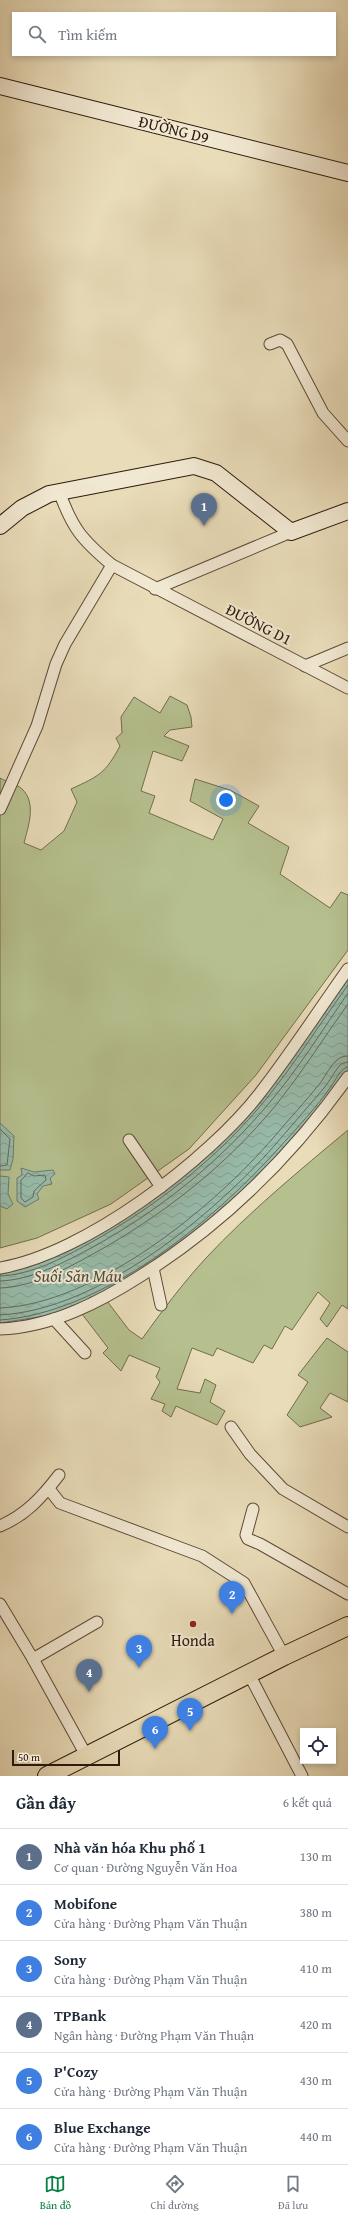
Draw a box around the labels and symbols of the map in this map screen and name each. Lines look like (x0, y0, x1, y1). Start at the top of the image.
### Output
street label: ĐƯỜNG D9 (136, 109, 212, 149)
pin: 1 (191, 493, 217, 526)
street label: ĐƯỜNG D1 (222, 597, 296, 651)
your location (216, 790, 236, 810)
water label: Suối Săn Máu (34, 1263, 122, 1288)
pin: 2 (219, 1581, 245, 1614)
marker: Honda (188, 1619, 198, 1629)
place label: Honda (171, 1628, 215, 1652)
pin: 3 (126, 1635, 152, 1668)
pin: 4 (76, 1659, 102, 1692)
pin: 5 (177, 1698, 203, 1731)
pin: 6 (142, 1716, 168, 1749)
scale bar (12, 1748, 120, 1767)

